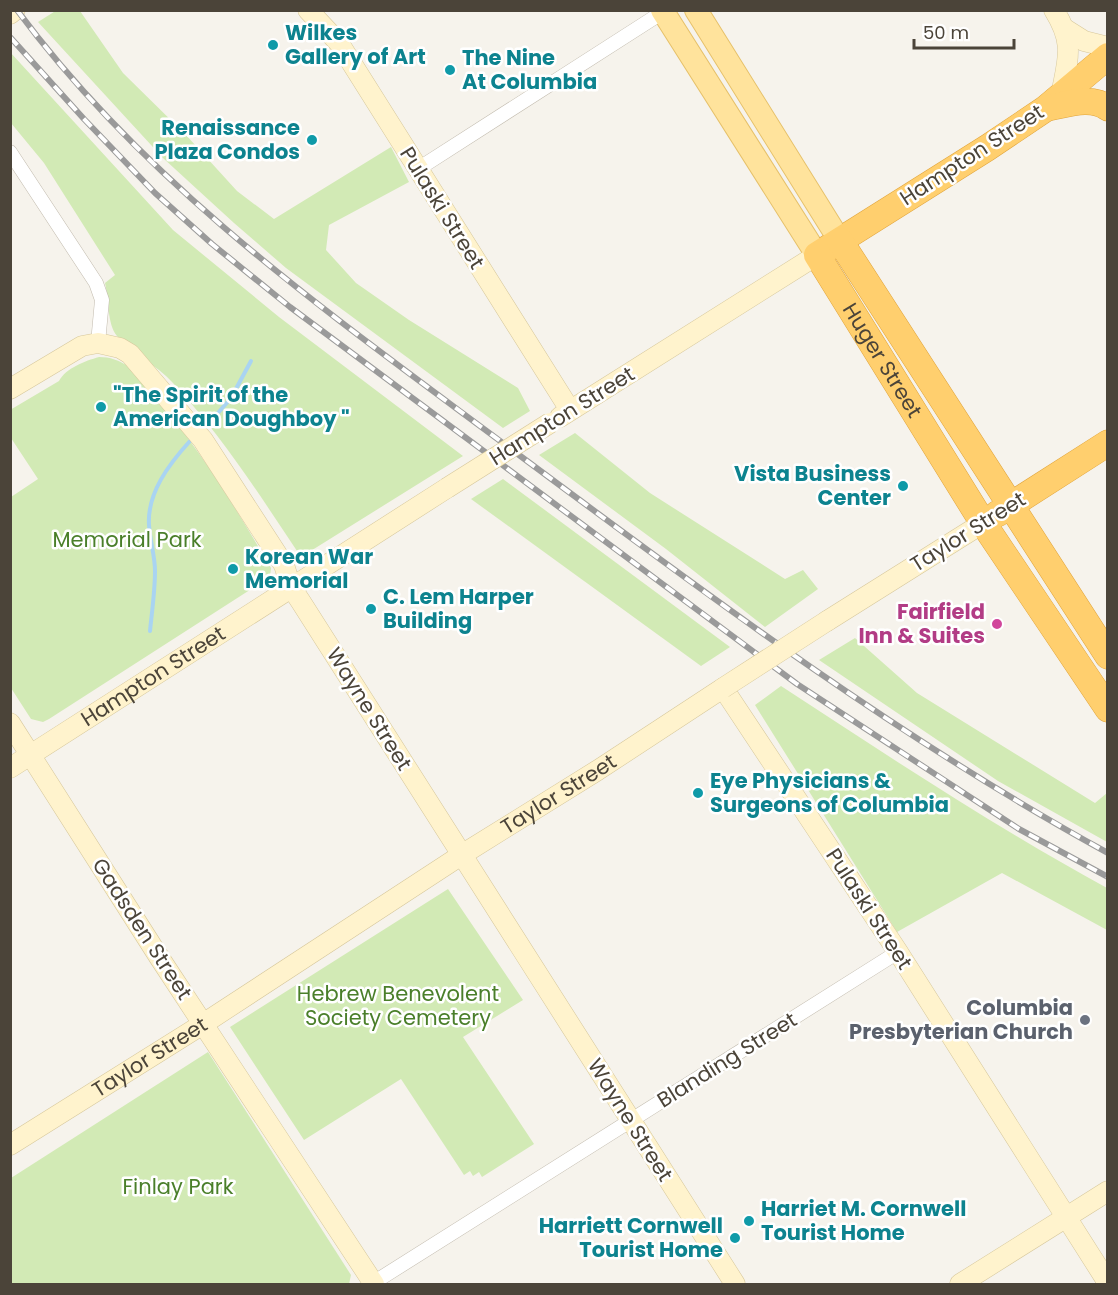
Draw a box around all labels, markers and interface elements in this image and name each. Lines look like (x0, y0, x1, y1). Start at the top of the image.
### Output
scale bar (914, 12, 1014, 50)
place label: Wilkes Gallery of Art (285, 18, 426, 71)
text: 50 m (923, 20, 969, 45)
marker: Wilkes Gallery of Art (266, 38, 280, 52)
place label: The Nine At Columbia (462, 43, 597, 96)
marker: The Nine At Columbia (443, 63, 457, 77)
street label: Hampton Street (894, 97, 1049, 212)
place label: Renaissance Plaza Condos (154, 113, 300, 166)
marker: Renaissance Plaza Condos (305, 133, 319, 147)
street label: Pulaski Street (393, 141, 492, 274)
street label: Huger Street (836, 297, 929, 423)
street label: Hampton Street (484, 359, 640, 472)
place label: "The Spirit of the American Doughboy " (113, 380, 350, 433)
marker: "The Spirit of the American Doughboy " (94, 400, 108, 414)
place label: Vista Business Center (734, 459, 891, 512)
marker: Vista Business Center (896, 479, 910, 493)
street label: Taylor Street (905, 485, 1031, 579)
park label: Memorial Park (52, 525, 202, 554)
place label: Korean War Memorial (245, 542, 373, 595)
marker: Korean War Memorial (226, 562, 240, 576)
place label: C. Lem Harper Building (383, 582, 534, 635)
place label: Fairfield Inn & Suites (858, 597, 985, 650)
marker: C. Lem Harper Building (364, 602, 378, 616)
marker: Fairfield Inn & Suites (990, 617, 1004, 631)
street label: Hampton Street (75, 619, 231, 733)
street label: Wayne Street (320, 642, 419, 776)
street label: Taylor Street (495, 747, 622, 841)
place label: Eye Physicians & Surgeons of Columbia (710, 766, 949, 819)
marker: Eye Physicians & Surgeons of Columbia (691, 786, 705, 800)
street label: Pulaski Street (819, 843, 919, 975)
street label: Gadsden Street (86, 852, 199, 1005)
park label: Hebrew Benevolent Society Cemetery (297, 979, 499, 1032)
place label: Columbia Presbyterian Church (849, 993, 1073, 1046)
street label: Blanding Street (651, 1005, 802, 1114)
street label: Taylor Street (86, 1010, 213, 1104)
marker: Columbia Presbyterian Church (1078, 1013, 1092, 1027)
street label: Wayne Street (581, 1053, 680, 1187)
park label: Finlay Park (123, 1172, 234, 1201)
place label: Harriet M. Cornwell Tourist Home (761, 1194, 966, 1247)
place label: Harriett Cornwell Tourist Home (539, 1211, 723, 1264)
marker: Harriet M. Cornwell Tourist Home (742, 1214, 756, 1228)
marker: Harriett Cornwell Tourist Home (728, 1231, 742, 1245)

